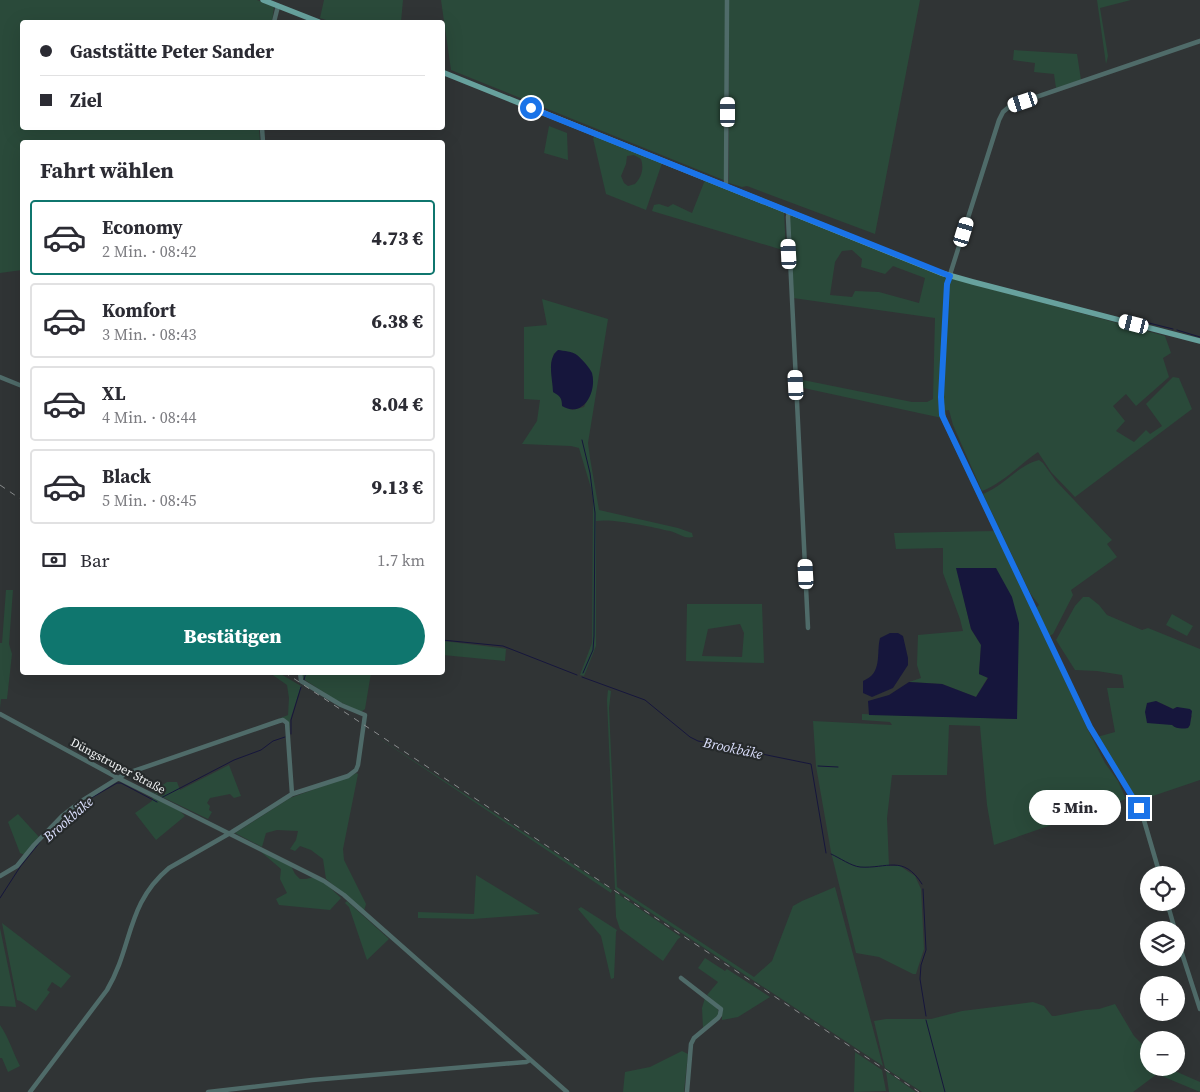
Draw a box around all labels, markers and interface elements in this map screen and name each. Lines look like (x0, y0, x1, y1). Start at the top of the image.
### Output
text: Gaststätte Peter Sander (70, 38, 274, 64)
text: Ziel (70, 87, 102, 113)
car (1006, 90, 1039, 114)
route start (520, 97, 542, 119)
car (720, 97, 735, 127)
text: Fahrt wählen (40, 155, 174, 185)
text: Economy (102, 214, 183, 240)
icon: car (42, 215, 87, 260)
car (952, 215, 975, 249)
text: 4.73 € (371, 225, 423, 251)
car (780, 239, 797, 269)
text: 2 Min. · 08:42 (102, 240, 196, 262)
text: Komfort (102, 297, 176, 323)
icon: car (42, 298, 87, 343)
text: 6.38 € (371, 308, 423, 334)
car (1117, 313, 1150, 335)
text: 3 Min. · 08:43 (102, 323, 196, 345)
car (787, 370, 804, 400)
text: XL (102, 380, 125, 406)
icon: car (42, 381, 87, 426)
text: 8.04 € (371, 391, 423, 417)
text: 4 Min. · 08:44 (102, 406, 196, 428)
text: Black (102, 463, 151, 489)
icon: car (42, 464, 87, 509)
text: 9.13 € (371, 474, 423, 500)
text: 5 Min. · 08:45 (102, 489, 196, 511)
icon: cash (40, 546, 68, 574)
text: Bar (80, 547, 110, 573)
text: 1.7 km (377, 549, 425, 571)
car (797, 559, 814, 589)
button: Bestätigen (40, 607, 425, 665)
water label: Brookbäke (701, 732, 765, 764)
street label: Düngstruper Straße (68, 734, 168, 798)
callout: 5 Min. (1029, 790, 1122, 826)
water label: Brookbäke (38, 792, 97, 847)
text: 5 Min. (1052, 796, 1098, 818)
route end (1128, 797, 1150, 819)
map controls (1140, 866, 1185, 1076)
button: locate (1140, 866, 1185, 911)
button: layers (1140, 921, 1185, 966)
button: + (1140, 976, 1185, 1021)
button: − (1140, 1031, 1185, 1076)

